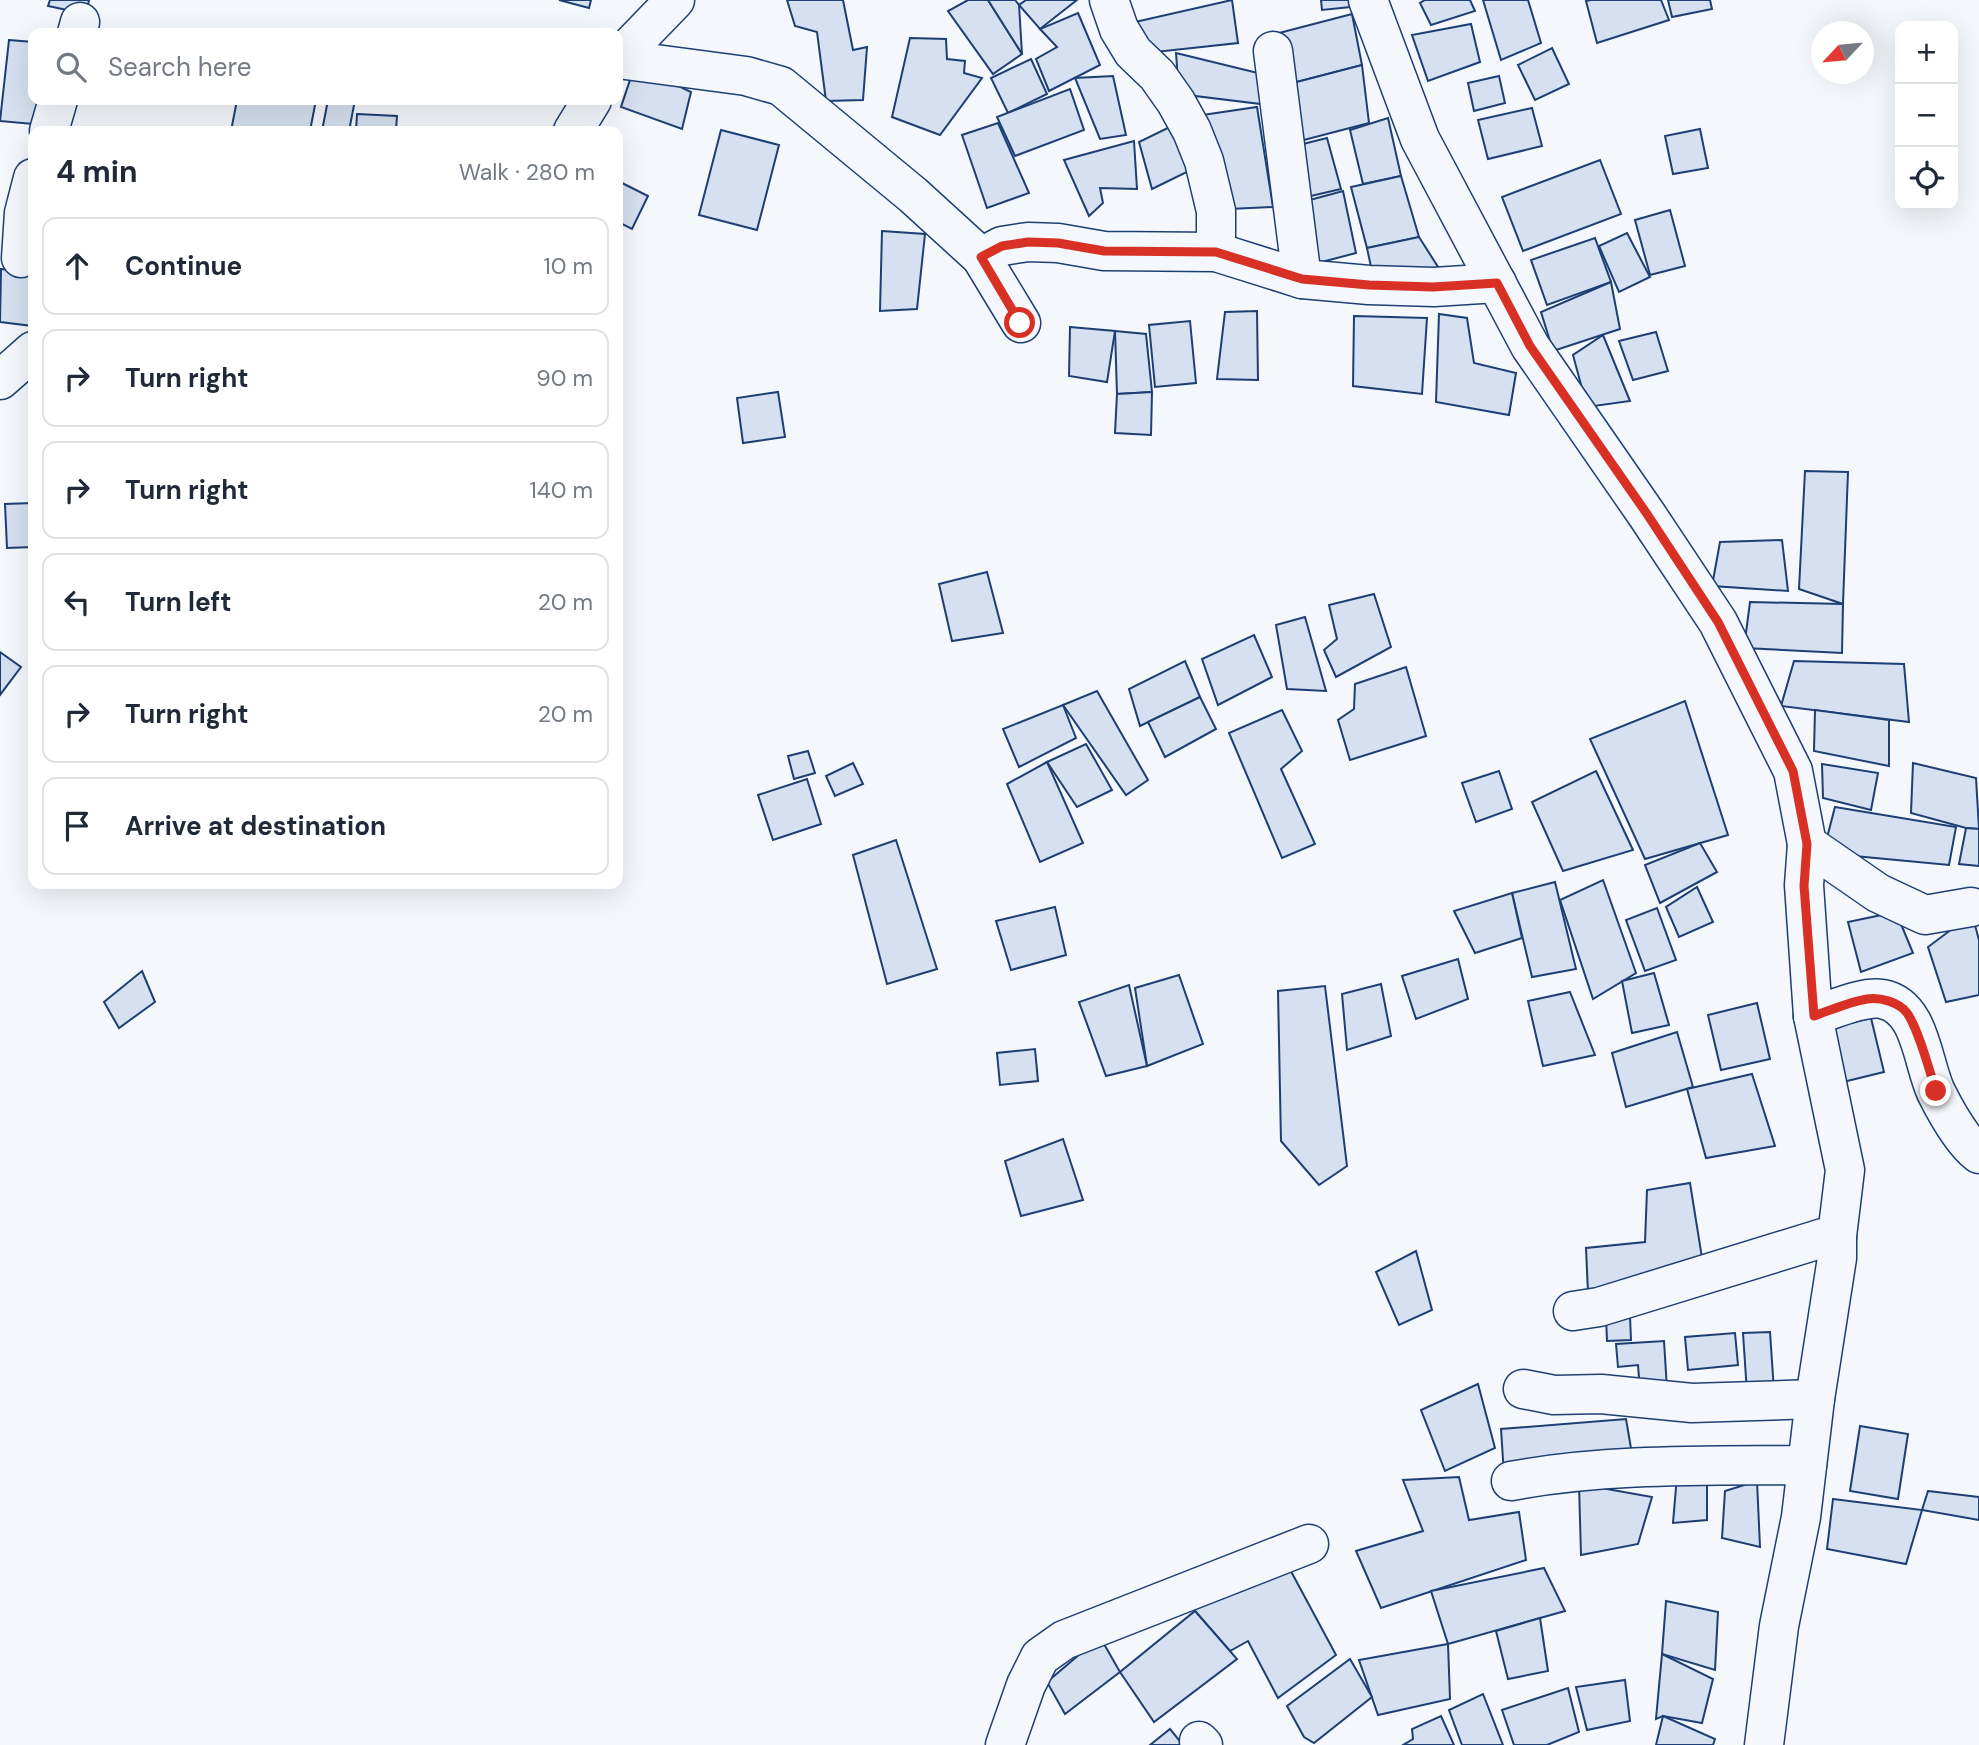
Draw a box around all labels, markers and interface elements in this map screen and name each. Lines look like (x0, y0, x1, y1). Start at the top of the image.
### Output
north arrow (1811, 21, 1874, 84)
map controls (1895, 21, 1958, 210)
button: + (1895, 21, 1958, 84)
search box (28, 28, 623, 105)
icon: search (52, 48, 90, 86)
text: Search here (108, 50, 251, 84)
button: − (1895, 84, 1958, 147)
button: locate (1895, 147, 1958, 210)
text: 4 min (56, 152, 138, 191)
text: Walk · 280 m (459, 157, 595, 187)
icon: ahead (58, 247, 96, 285)
text: Continue (125, 249, 242, 283)
text: 10 m (543, 251, 593, 281)
route start (1004, 307, 1035, 338)
icon: right (58, 359, 96, 397)
text: Turn right (125, 361, 249, 395)
text: 90 m (536, 363, 593, 393)
icon: right (58, 471, 96, 509)
text: Turn right (125, 473, 249, 507)
text: 140 m (530, 475, 593, 505)
icon: left (58, 583, 96, 621)
text: Turn left (125, 585, 232, 619)
text: 20 m (538, 587, 593, 617)
icon: right (58, 695, 96, 733)
text: Turn right (125, 697, 249, 731)
text: 20 m (538, 699, 593, 729)
icon: arrive (58, 807, 96, 845)
text: Arrive at destination (125, 809, 386, 843)
route end (1920, 1075, 1951, 1106)

